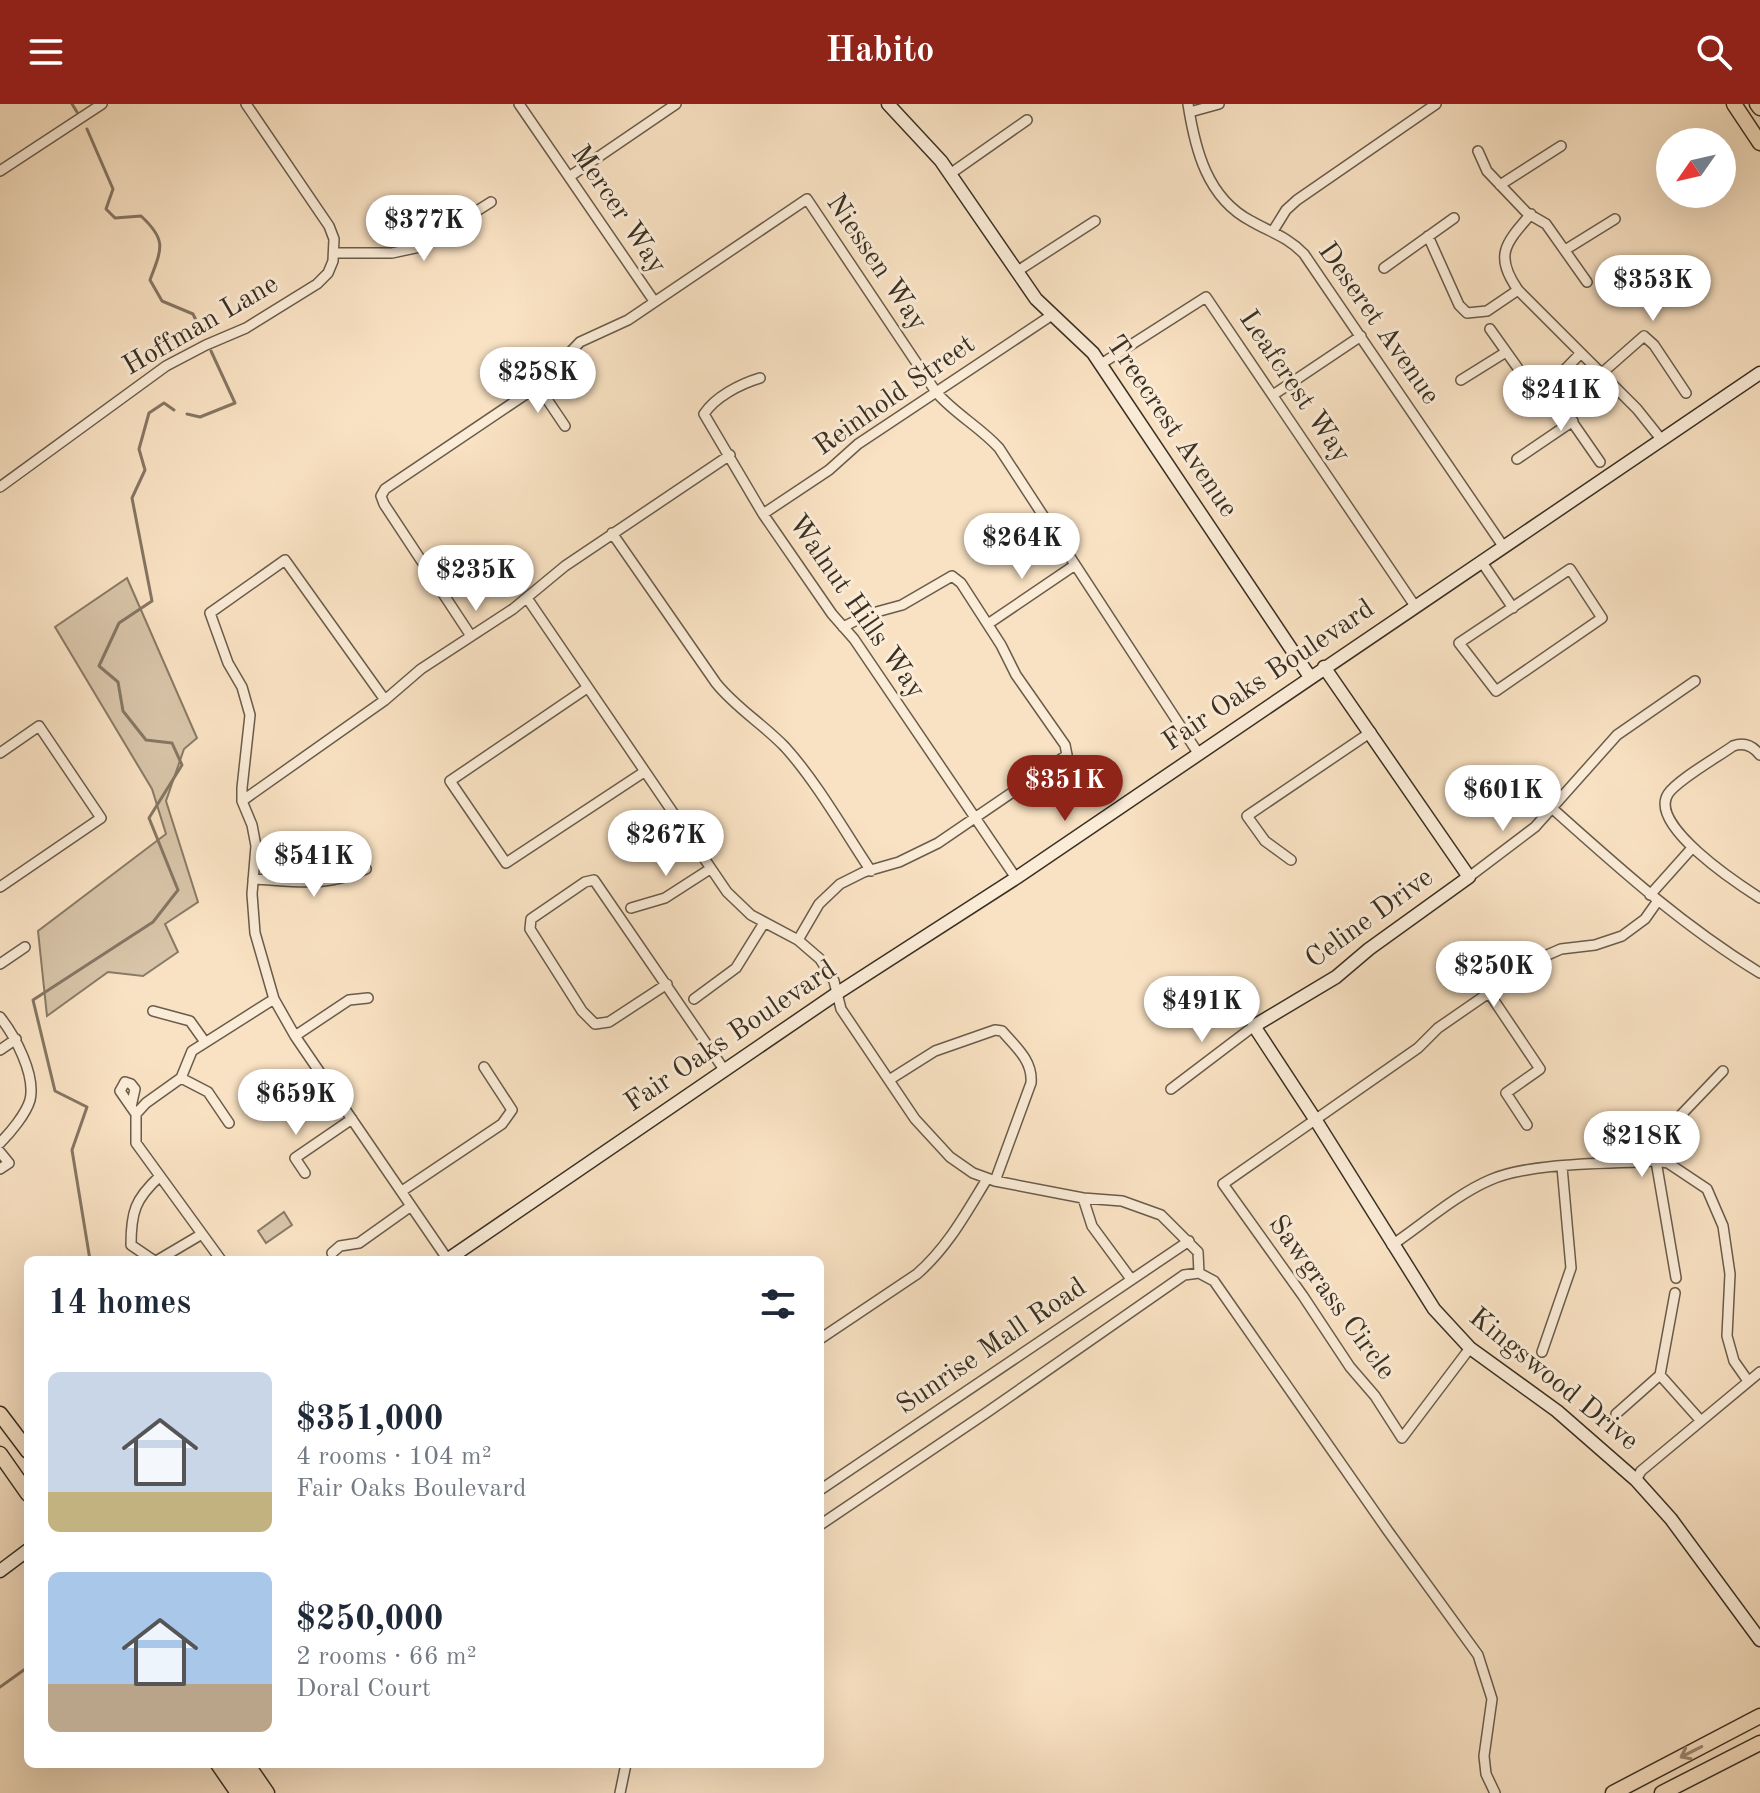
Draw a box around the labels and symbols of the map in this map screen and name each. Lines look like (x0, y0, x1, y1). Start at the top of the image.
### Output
north arrow (1656, 128, 1736, 208)
street label: Mercer Way (565, 141, 671, 279)
street label: Niessen Way (820, 190, 932, 336)
pin: $377K (368, 195, 480, 263)
street label: Deseret Avenue (1312, 238, 1444, 410)
pin: $353K (1597, 255, 1709, 323)
street label: Hoffman Lane (119, 270, 283, 382)
street label: Leafcrest Way (1233, 306, 1355, 468)
street label: Reinhold Street (810, 330, 980, 462)
street label: Treecrest Avenue (1100, 331, 1242, 523)
pin: $258K (482, 347, 594, 415)
pin: $241K (1505, 365, 1617, 433)
street label: Walnut Hills Way (782, 510, 930, 704)
pin: $264K (966, 513, 1078, 581)
pin: $235K (420, 545, 532, 613)
street label: Fair Oaks Boulevard (1158, 595, 1380, 757)
pin: $351K (1009, 755, 1121, 823)
pin: $601K (1447, 765, 1559, 833)
pin: $267K (610, 810, 722, 878)
pin: $541K (258, 831, 370, 899)
street label: Celine Drive (1301, 864, 1439, 974)
pin: $250K (1438, 941, 1550, 1009)
street label: Fair Oaks Boulevard (620, 956, 842, 1118)
pin: $491K (1146, 976, 1258, 1044)
pin: $659K (240, 1069, 352, 1137)
pin: $218K (1586, 1111, 1698, 1179)
street label: Sawgrass Circle (1262, 1211, 1400, 1385)
street label: Sunrise Mall Road (892, 1273, 1092, 1421)
street label: Kingswood Drive (1463, 1303, 1643, 1457)
one-way arrow (1679, 1745, 1703, 1760)

